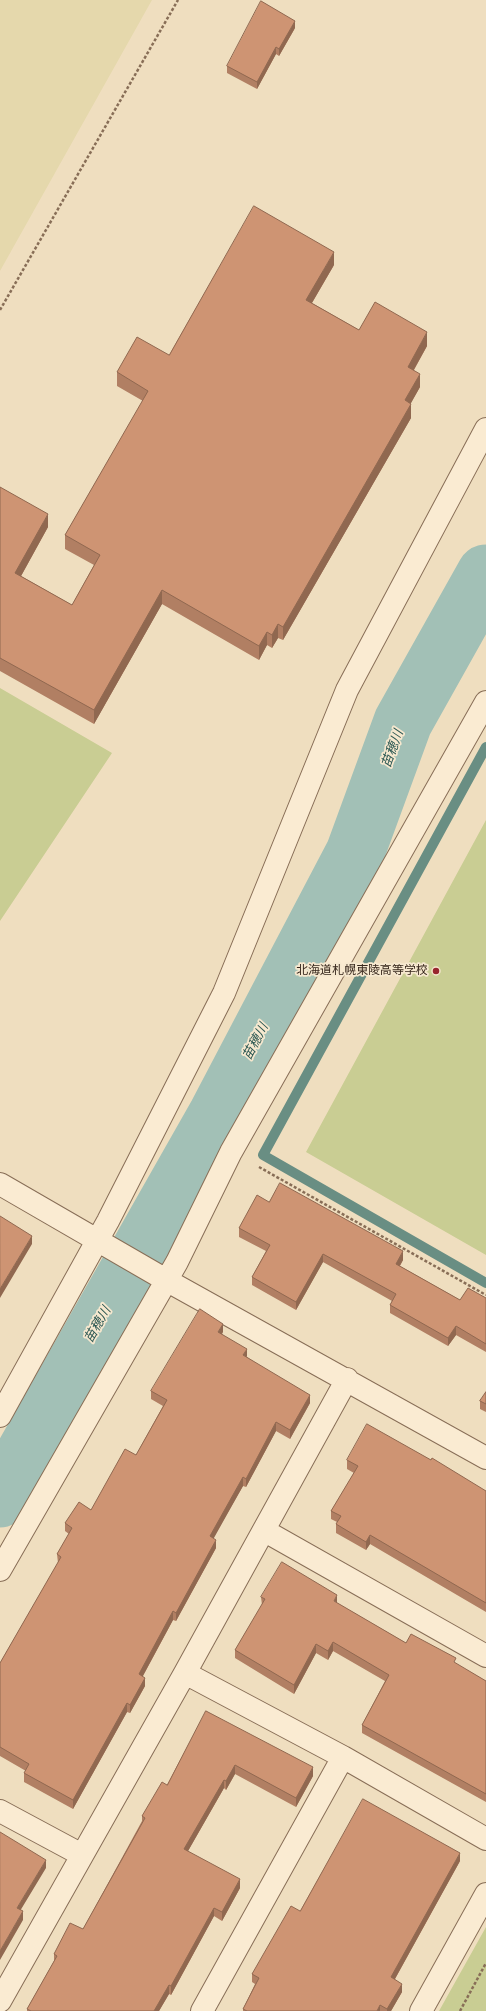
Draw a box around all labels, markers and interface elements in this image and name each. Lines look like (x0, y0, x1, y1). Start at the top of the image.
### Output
water label: 苗穂川 (379, 728, 407, 770)
place label: 北海道札幌東陵高等学校 (296, 964, 428, 978)
marker: 北海道札幌東陵高等学校 (431, 966, 441, 976)
water label: 苗穂川 (240, 1021, 272, 1063)
water label: 苗穂川 (81, 1304, 115, 1346)

